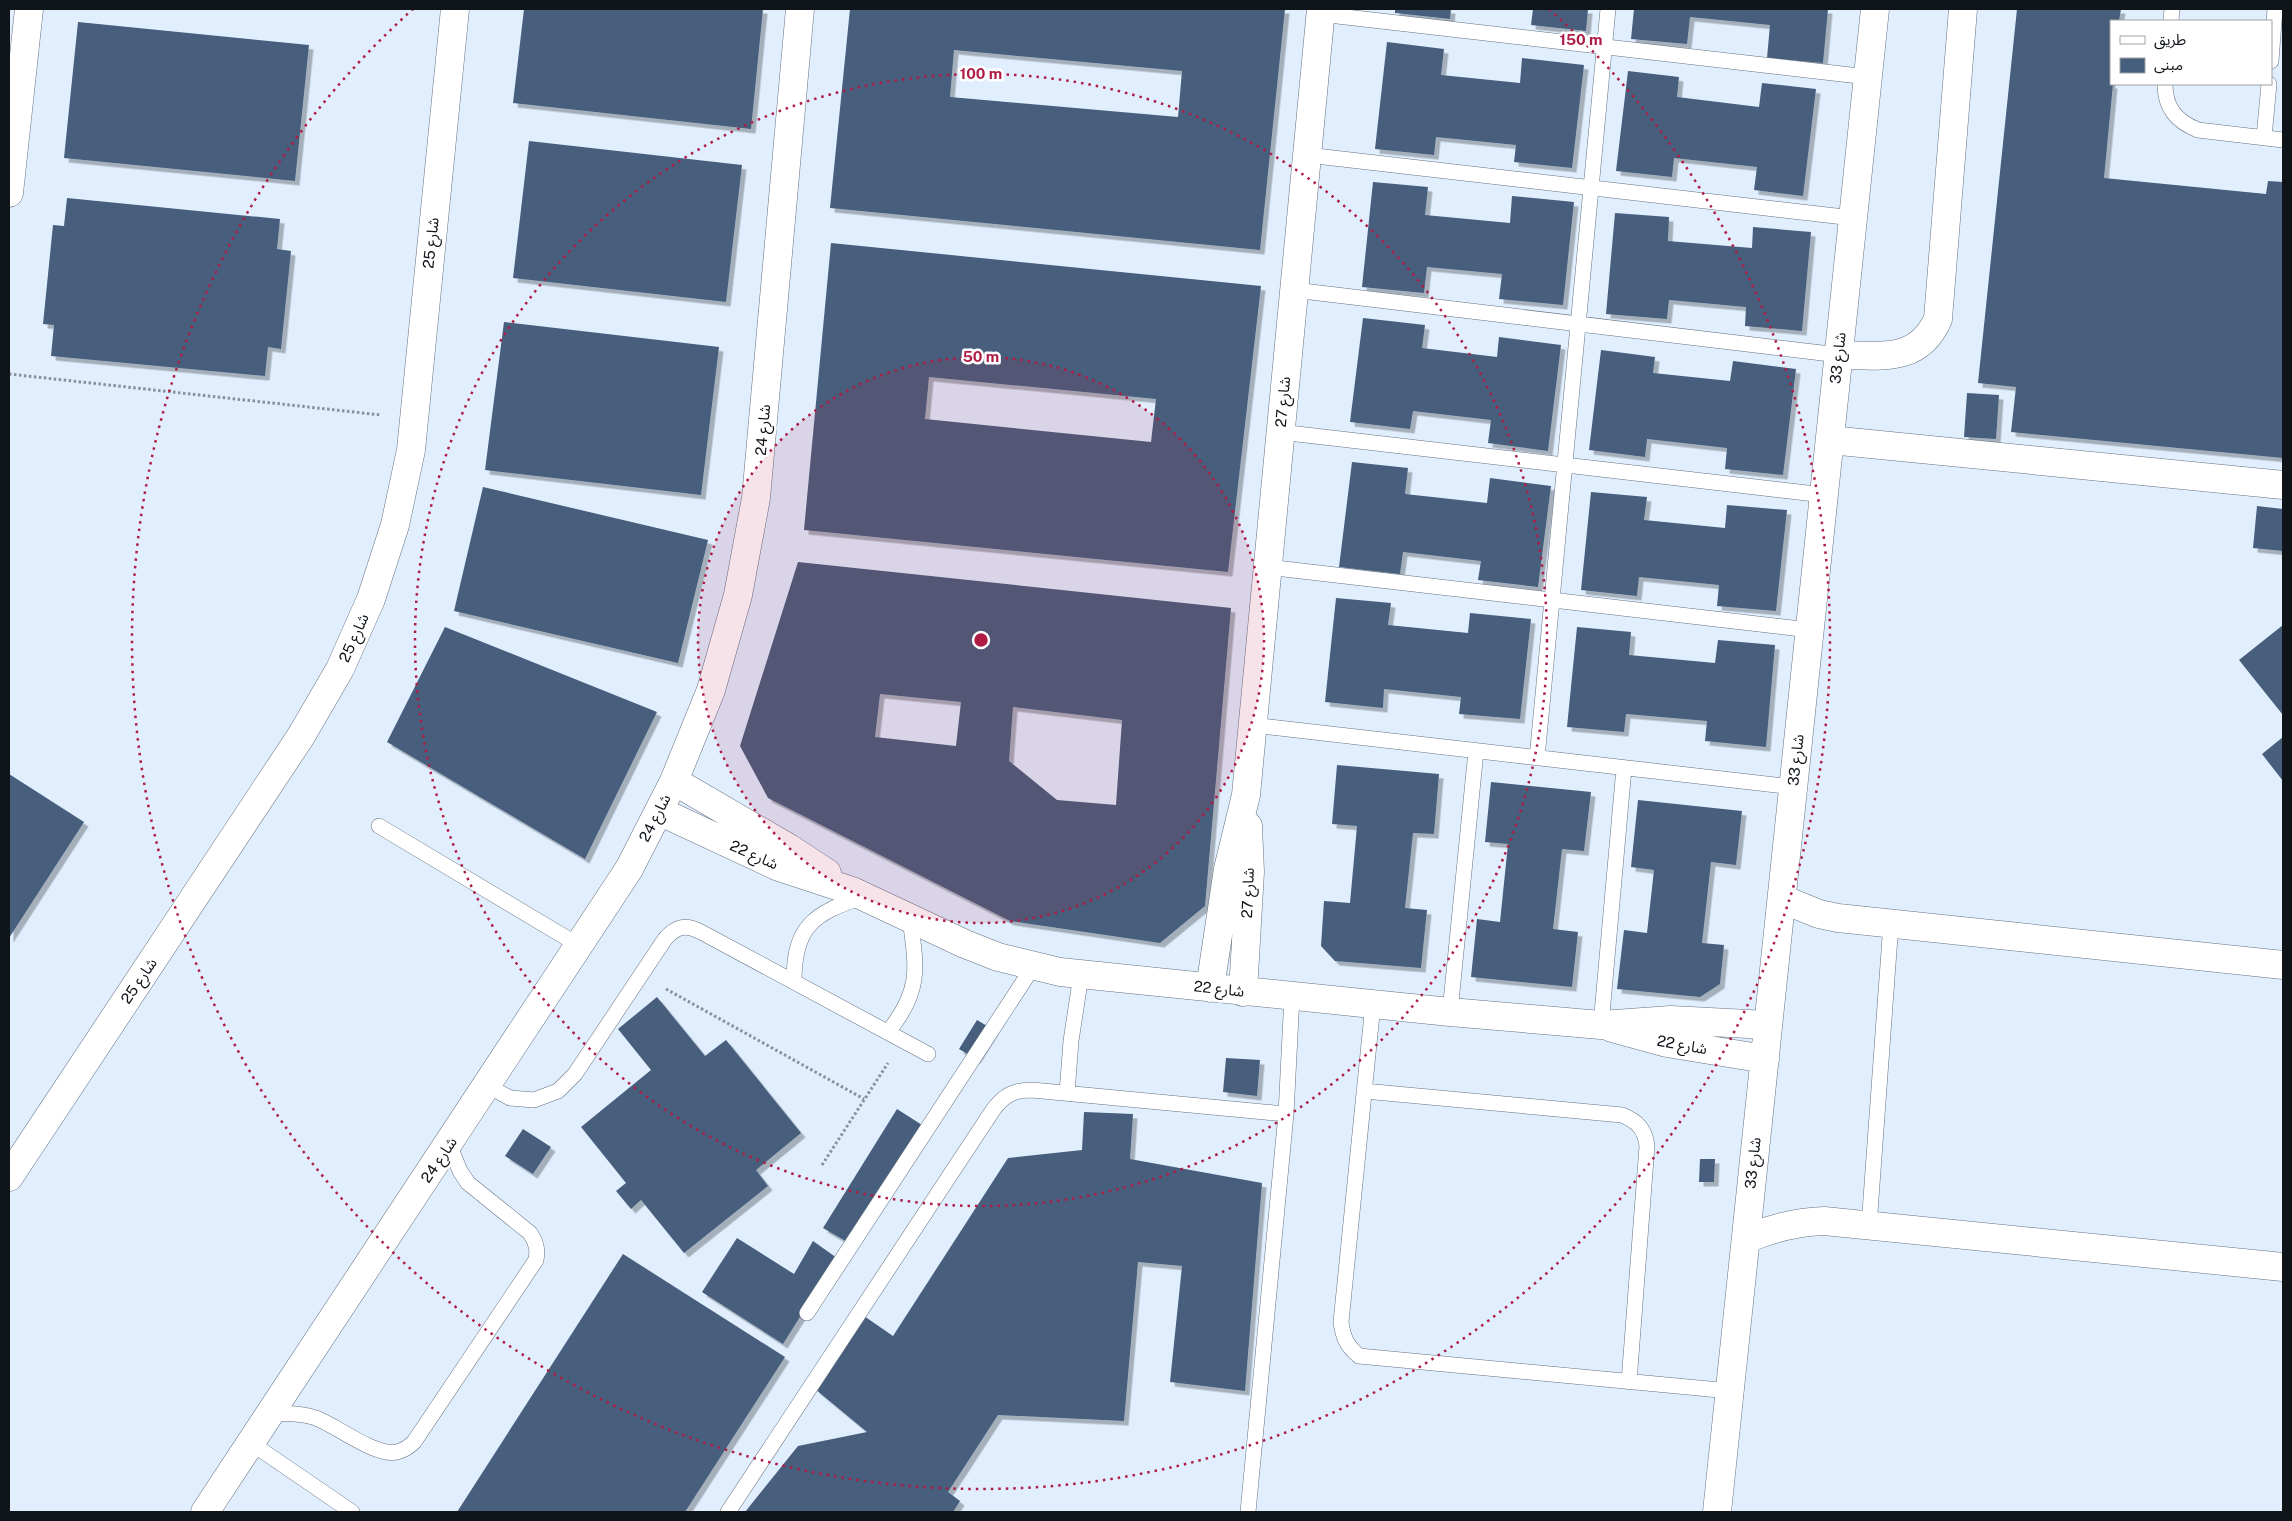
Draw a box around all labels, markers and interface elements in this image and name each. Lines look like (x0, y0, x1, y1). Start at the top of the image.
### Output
legend (2110, 20, 2272, 85)
text: 150 m (1559, 31, 1603, 48)
text: طريق (2154, 31, 2186, 50)
text: مبنى (2154, 56, 2183, 74)
text: 100 m (960, 65, 1002, 82)
street label: شارع 25 (419, 216, 446, 270)
street label: شارع 33 (1826, 331, 1853, 385)
text: 50 m (963, 348, 999, 365)
street label: شارع 27 (1272, 376, 1297, 428)
street label: شارع 24 (752, 403, 777, 457)
street label: شارع 25 (335, 611, 376, 666)
centre of rings (972, 631, 990, 649)
street label: شارع 33 (1784, 733, 1811, 787)
street label: شارع 24 (635, 791, 677, 846)
street label: شارع 22 (726, 836, 781, 876)
street label: شارع 27 (1238, 867, 1261, 919)
street label: شارع 25 (117, 954, 163, 1009)
street label: شارع 22 (1192, 977, 1245, 1004)
street label: شارع 22 (1655, 1032, 1709, 1061)
street label: شارع 24 (417, 1134, 463, 1188)
street label: شارع 33 (1741, 1136, 1768, 1190)

